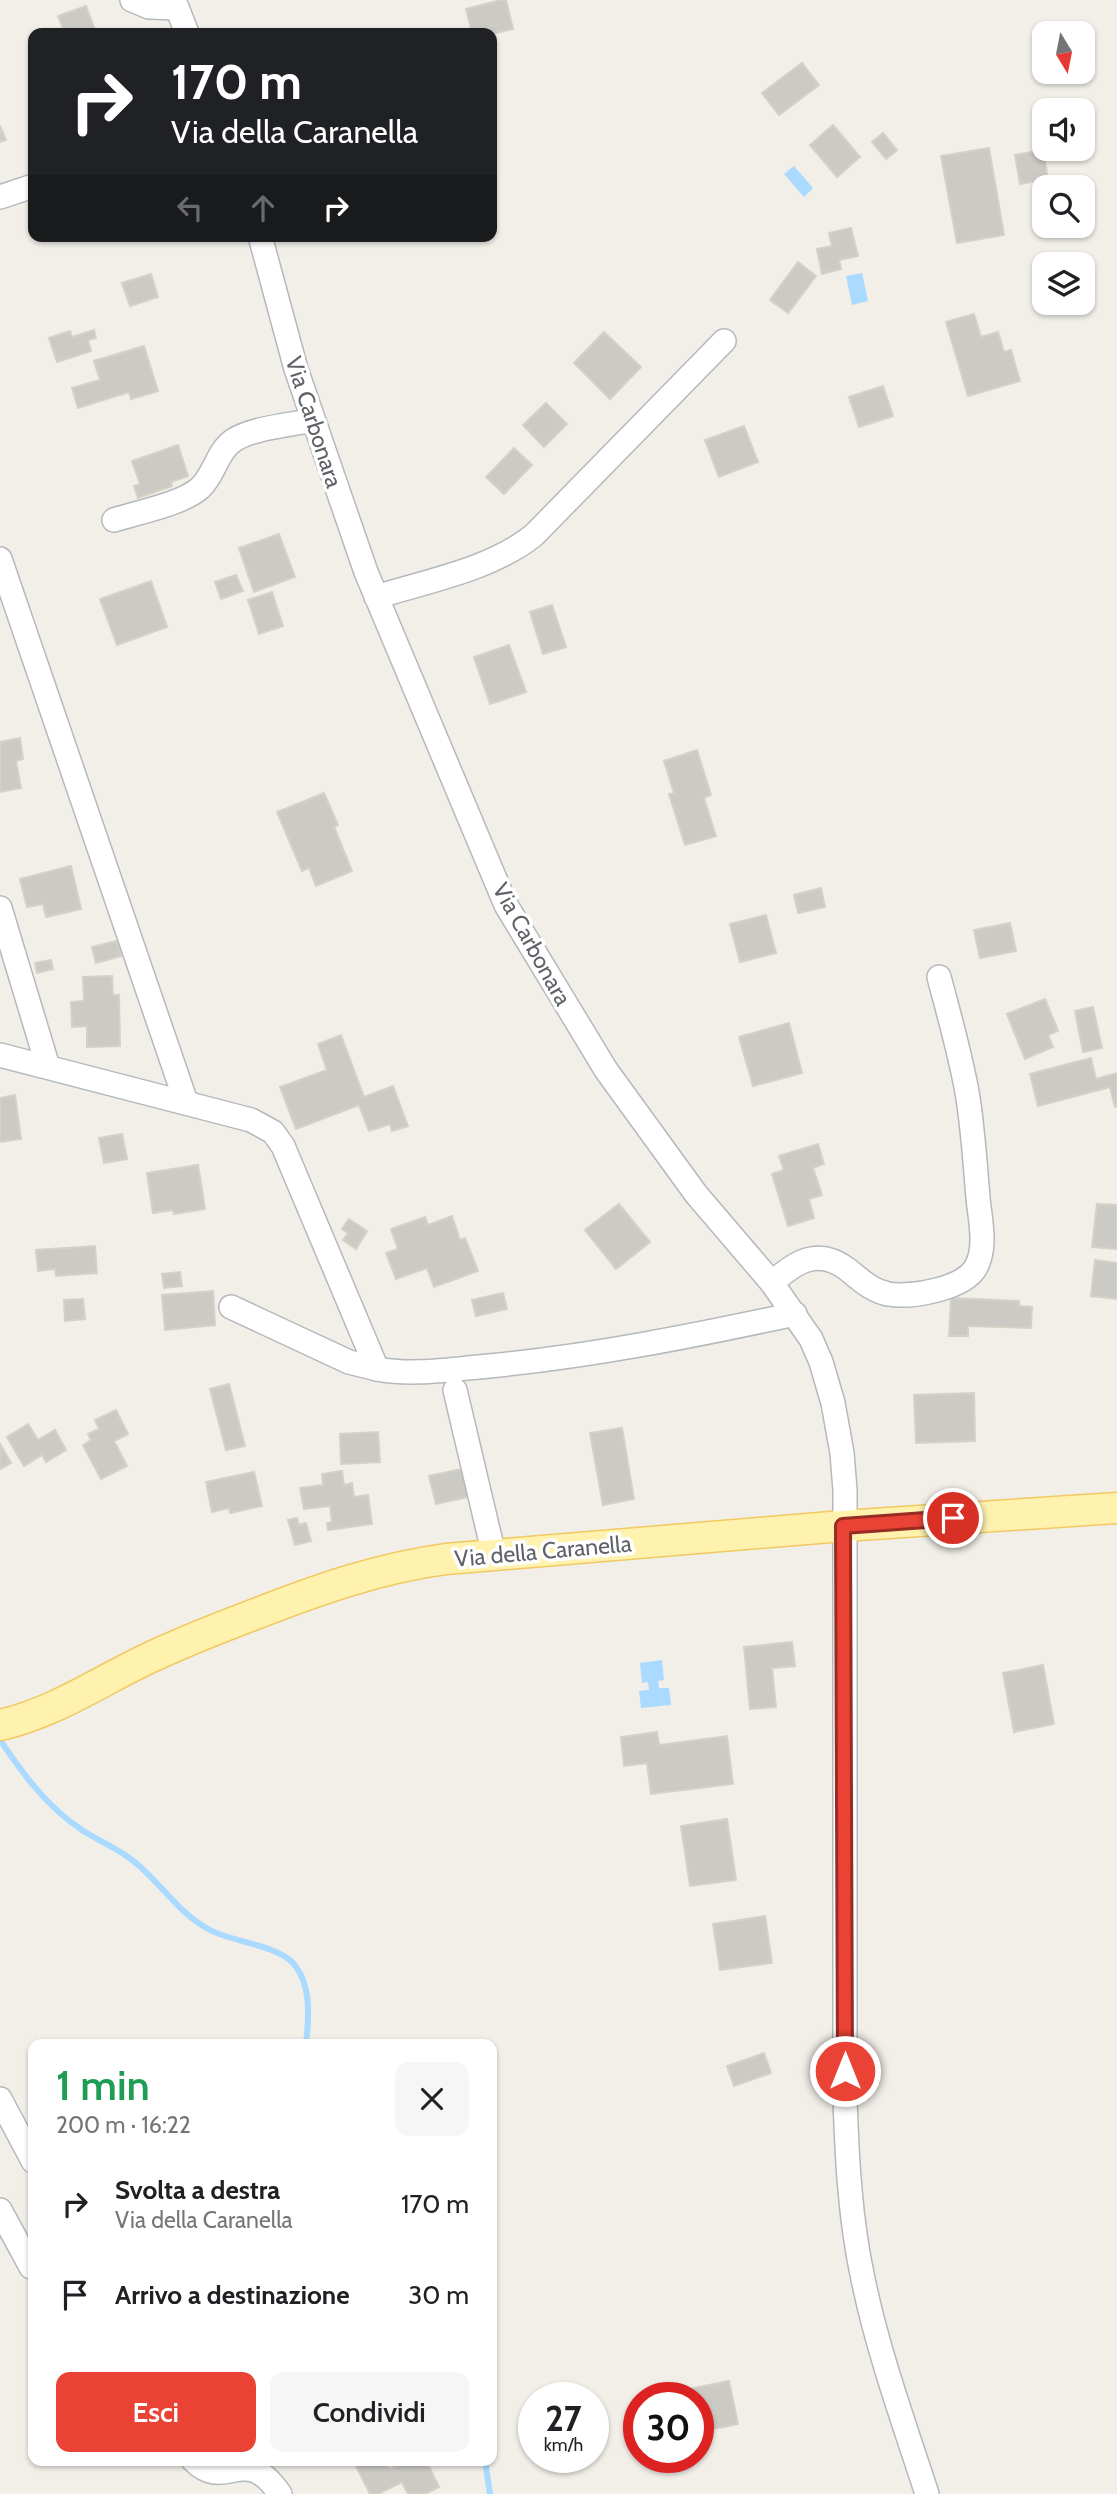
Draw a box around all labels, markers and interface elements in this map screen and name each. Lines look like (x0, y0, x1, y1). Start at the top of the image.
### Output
north arrow (1032, 21, 1096, 84)
map controls (1032, 21, 1095, 315)
text: 170 m (171, 52, 302, 111)
icon: right (56, 56, 147, 147)
button: sound (1032, 98, 1095, 161)
text: Via della Caranella (171, 112, 418, 151)
button: search (1032, 175, 1095, 238)
icon: left (171, 189, 209, 227)
icon: ahead (244, 189, 282, 227)
icon: right (317, 189, 355, 227)
button: layers (1032, 252, 1095, 315)
street label: Via Carbonara (280, 353, 348, 491)
street label: Via Carbonara (487, 878, 577, 1010)
pin (923, 1488, 983, 1548)
icon: arrive (934, 1499, 972, 1537)
street label: Via della Caranella (453, 1529, 633, 1573)
position arrow (808, 2034, 882, 2108)
text: 1 min (56, 2059, 150, 2111)
button: close (395, 2062, 469, 2136)
text: 200 m · 16:22 (56, 2111, 191, 2139)
text: Svolta a destra (115, 2174, 280, 2206)
icon: right (56, 2185, 94, 2223)
text: 170 m (401, 2188, 469, 2220)
text: Via della Caranella (115, 2206, 293, 2234)
icon: arrive (56, 2276, 94, 2314)
text: Arrivo a destinazione (115, 2279, 350, 2311)
text: 30 m (408, 2279, 469, 2311)
button: Esci (56, 2372, 256, 2452)
button: Condividi (270, 2372, 469, 2452)
speed limit sign: 30 (623, 2382, 714, 2473)
text: 27 (545, 2397, 582, 2440)
text: km/h (544, 2434, 583, 2456)

